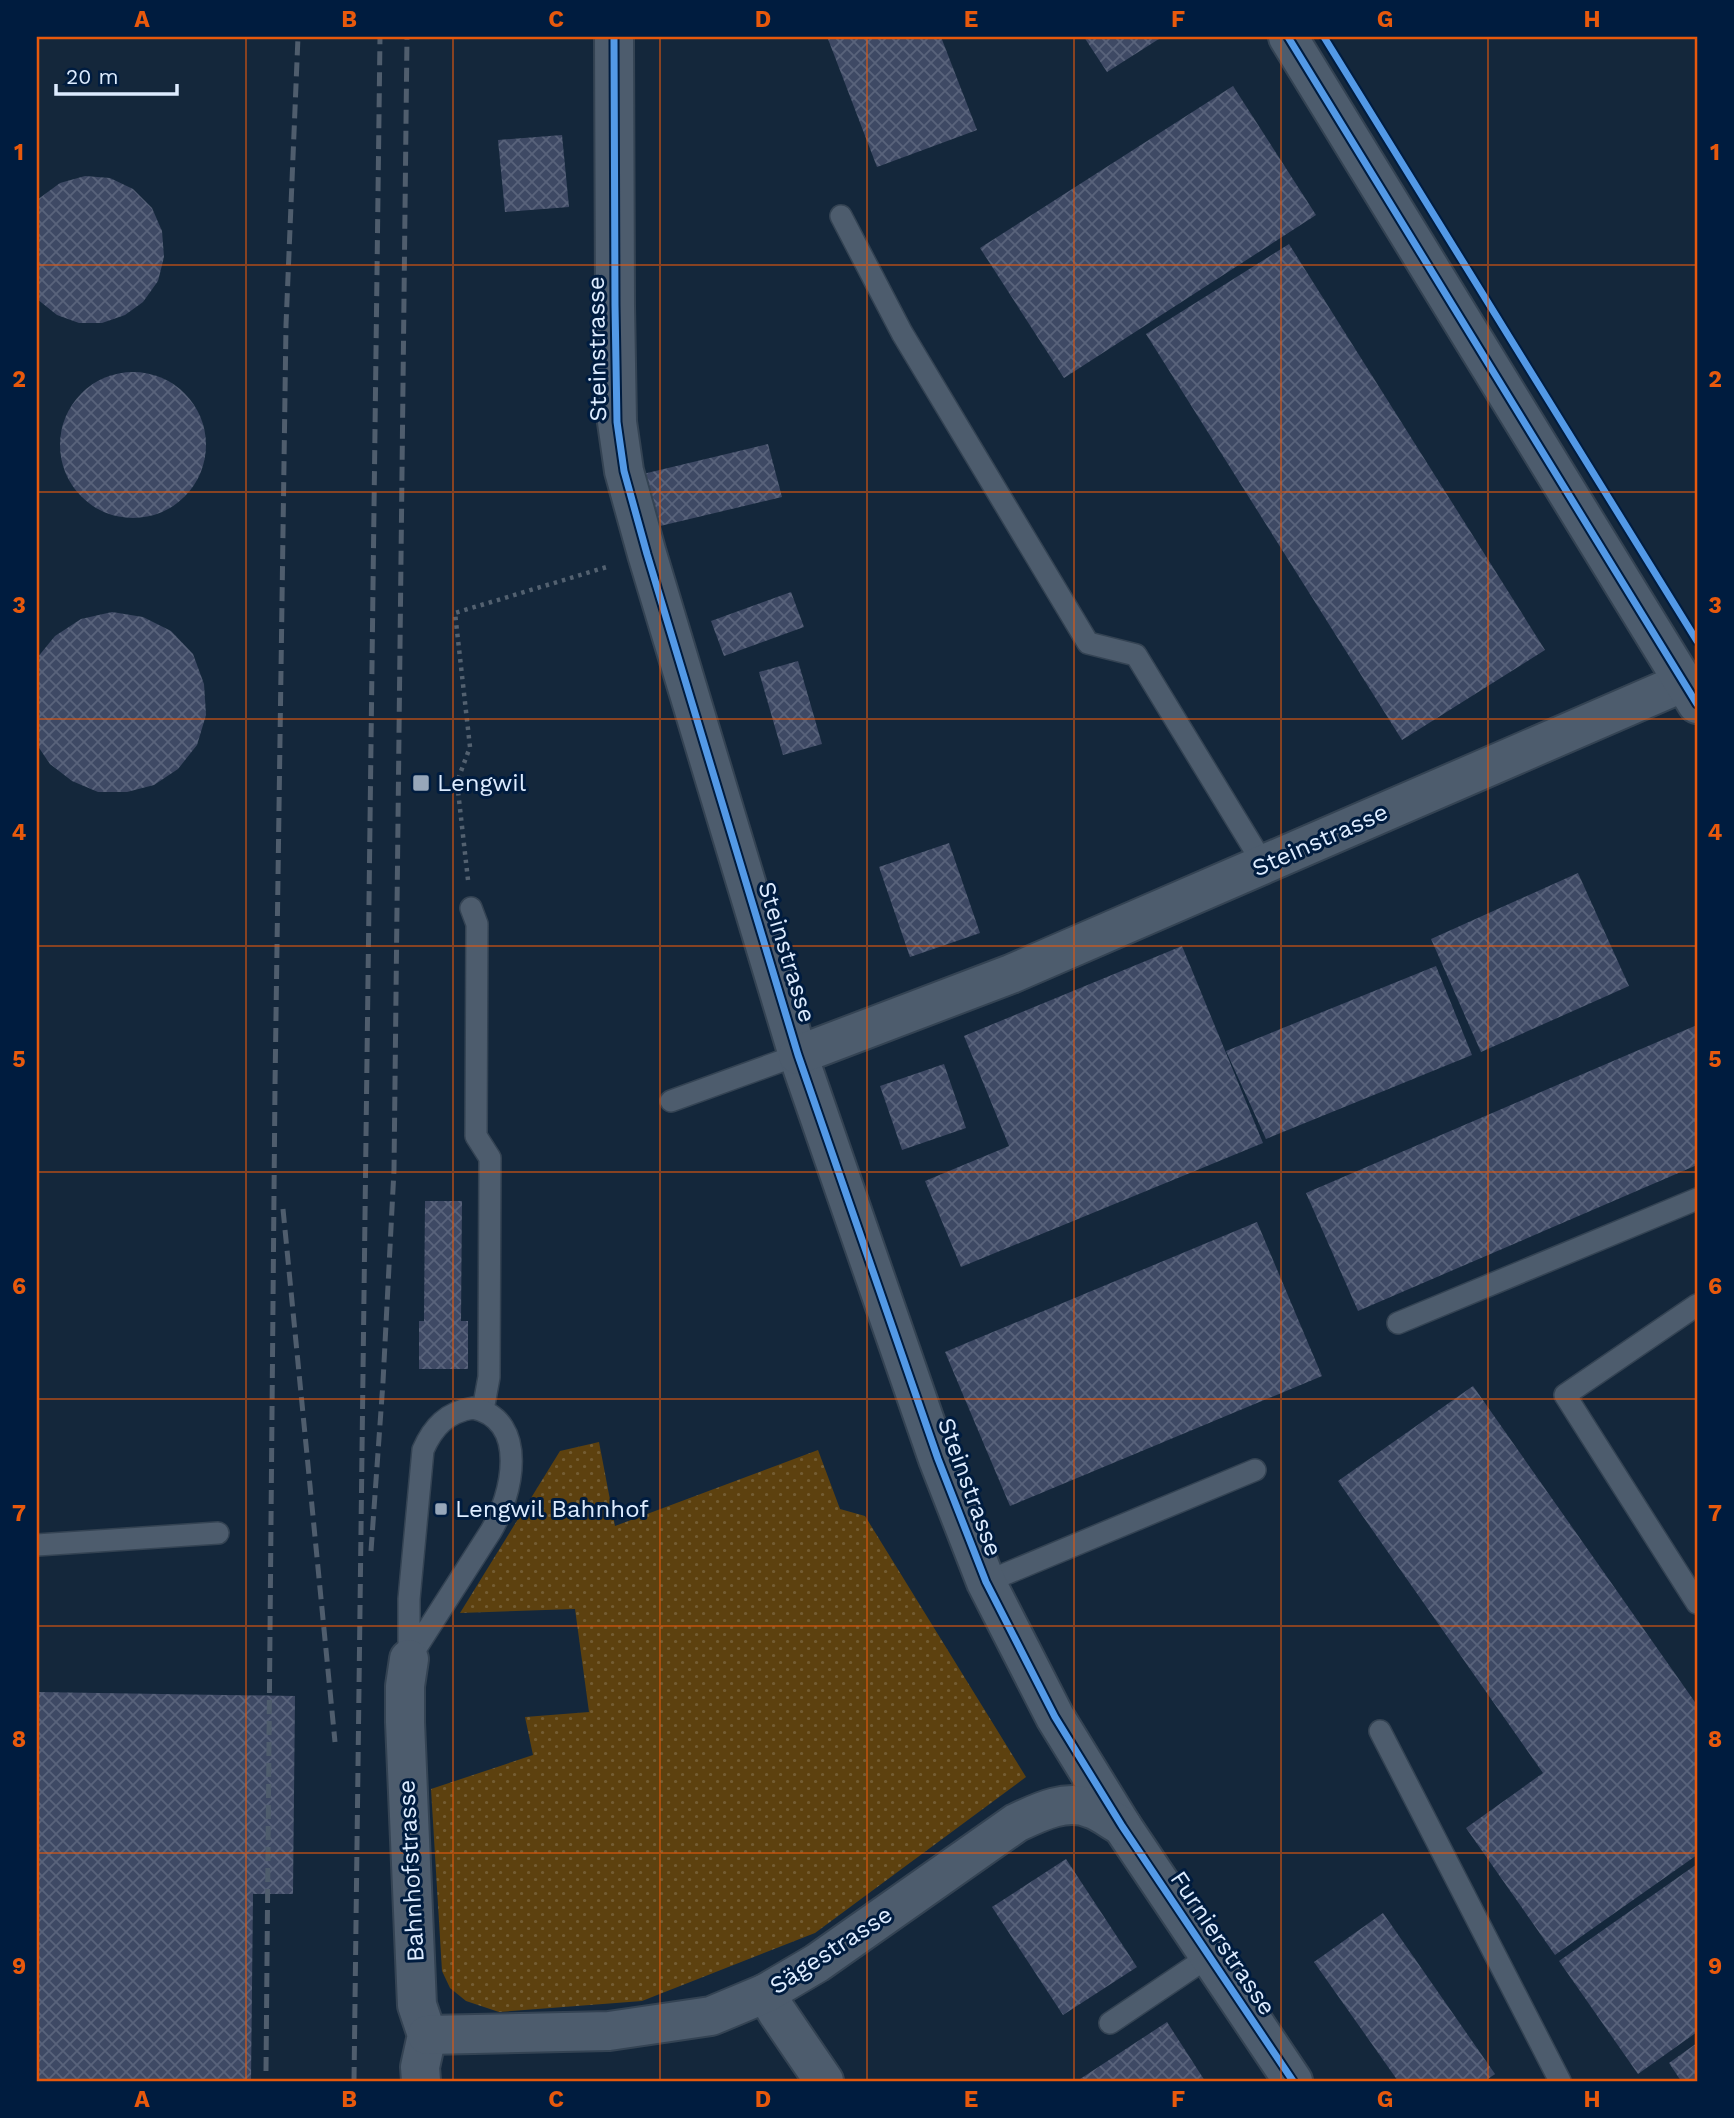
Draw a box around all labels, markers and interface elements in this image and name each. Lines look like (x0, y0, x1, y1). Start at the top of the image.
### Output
text: A (134, 6, 150, 33)
text: B (341, 6, 357, 33)
text: C (548, 6, 564, 33)
text: D (755, 6, 771, 33)
text: E (964, 6, 978, 33)
text: F (1171, 6, 1185, 33)
text: G (1377, 6, 1393, 33)
text: H (1583, 6, 1601, 33)
scale bar (56, 52, 177, 96)
text: 20 m (66, 64, 118, 89)
text: 1 (14, 139, 24, 166)
text: 1 (1710, 139, 1720, 166)
street label: Steinstrasse (582, 276, 612, 422)
text: 2 (12, 366, 26, 393)
text: 2 (1708, 366, 1722, 393)
text: 3 (12, 592, 26, 619)
text: 3 (1708, 592, 1722, 619)
place label: Lengwil (437, 769, 527, 797)
marker: Lengwil (411, 773, 431, 793)
street label: Steinstrasse (1248, 798, 1392, 882)
text: 4 (12, 819, 27, 846)
text: 4 (1708, 819, 1723, 846)
street label: Steinstrasse (752, 878, 822, 1026)
text: 5 (12, 1046, 26, 1073)
text: 5 (1708, 1046, 1722, 1073)
text: 6 (12, 1273, 26, 1300)
text: 6 (1708, 1273, 1722, 1300)
street label: Steinstrasse (932, 1414, 1008, 1560)
place label: Lengwil Bahnhof (455, 1495, 649, 1523)
text: 7 (12, 1500, 26, 1527)
text: 7 (1708, 1500, 1722, 1527)
marker: Lengwil Bahnhof (433, 1501, 449, 1517)
text: 8 (12, 1726, 26, 1753)
text: 8 (1708, 1726, 1722, 1753)
street label: Bahnhofstrasse (392, 1779, 430, 1963)
street label: Furnierstrasse (1165, 1866, 1281, 2020)
street label: Sägestrasse (765, 1900, 897, 2000)
text: 9 (12, 1953, 26, 1980)
text: 9 (1708, 1953, 1722, 1980)
text: A (134, 2086, 150, 2113)
text: B (341, 2086, 357, 2113)
text: C (548, 2086, 564, 2113)
text: D (755, 2086, 771, 2113)
text: E (964, 2086, 978, 2113)
text: F (1171, 2086, 1185, 2113)
text: G (1377, 2086, 1393, 2113)
text: H (1583, 2086, 1601, 2113)

